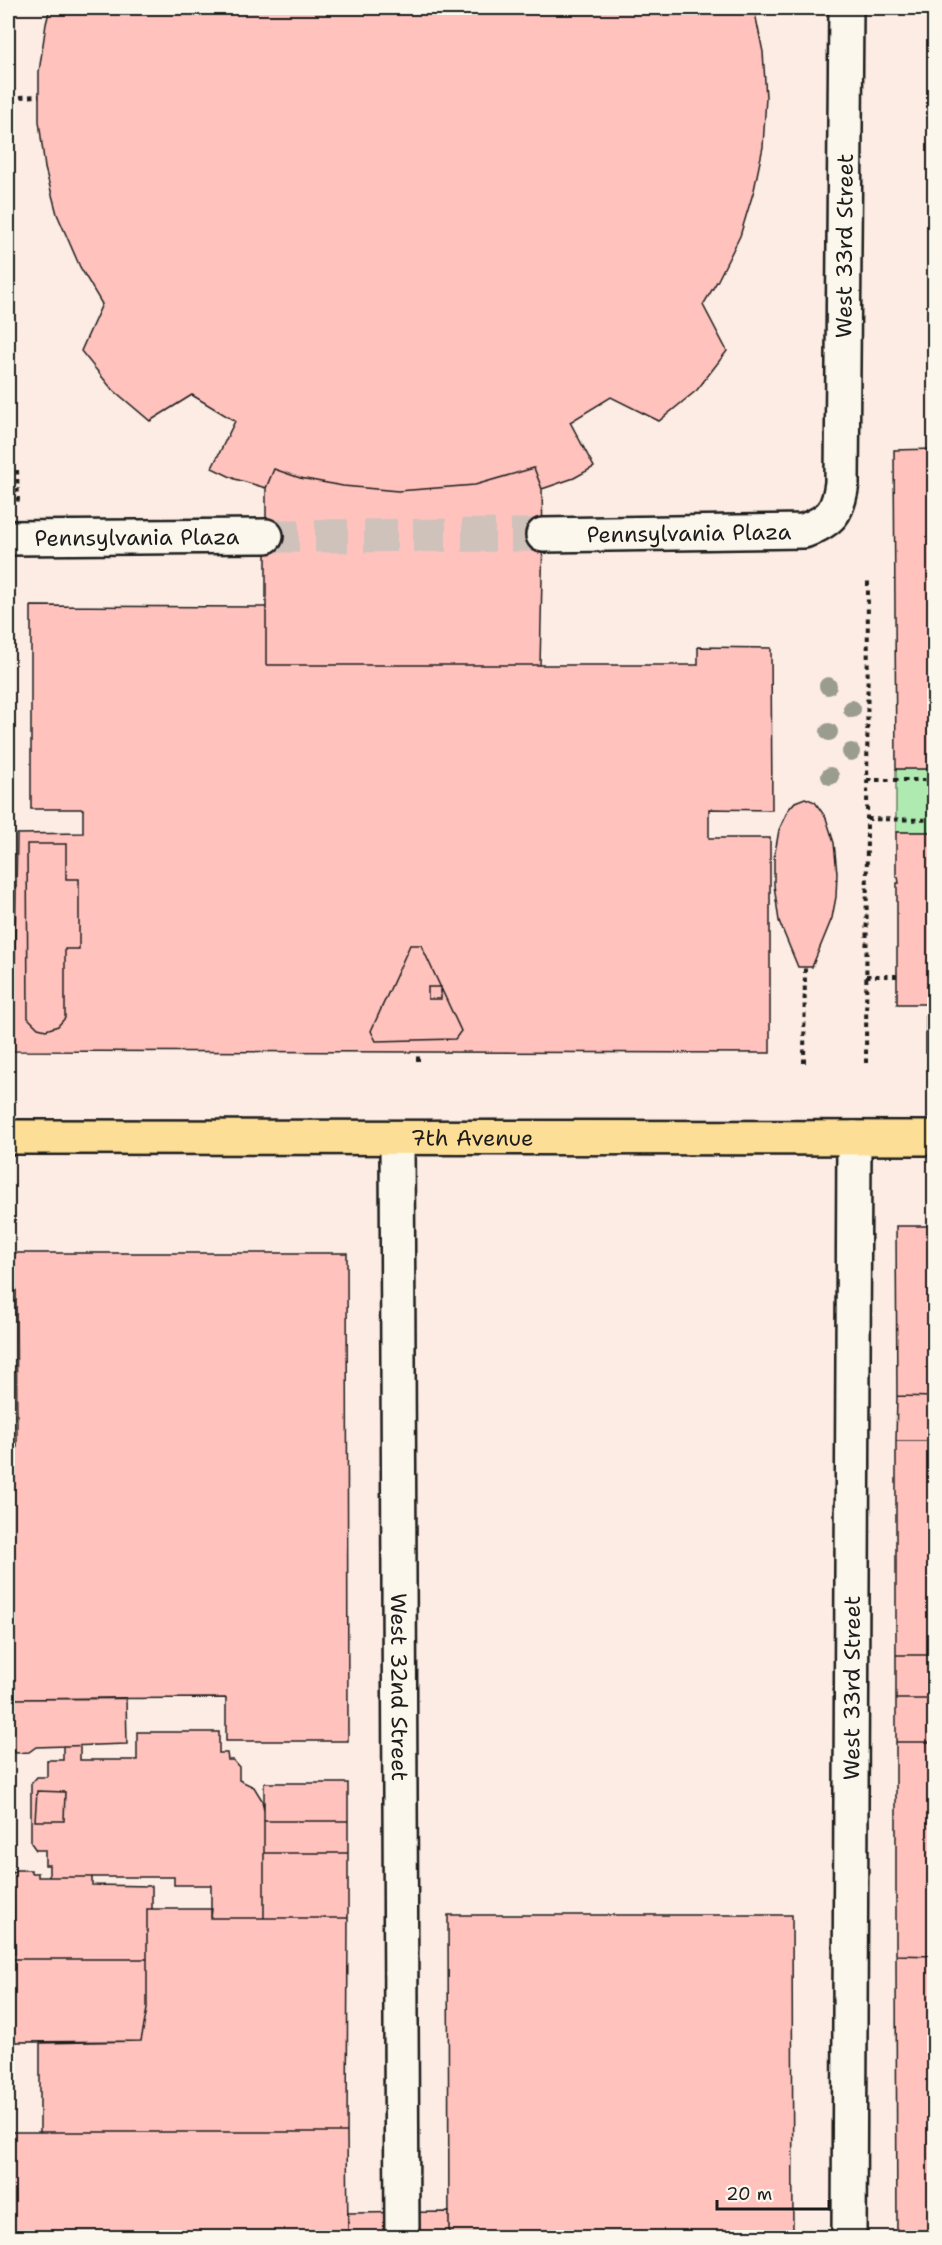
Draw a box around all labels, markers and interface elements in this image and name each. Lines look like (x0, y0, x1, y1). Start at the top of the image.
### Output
street label: West 33rd Street (829, 154, 859, 338)
street label: Pennsylvania Plaza (586, 517, 792, 549)
street label: Pennsylvania Plaza (34, 522, 240, 552)
street label: 7th Avenue (410, 1123, 534, 1152)
street label: West 32nd Street (385, 1593, 414, 1781)
street label: West 33rd Street (837, 1596, 866, 1780)
scale bar (717, 2173, 830, 2211)
text: 20 m (726, 2182, 772, 2206)

